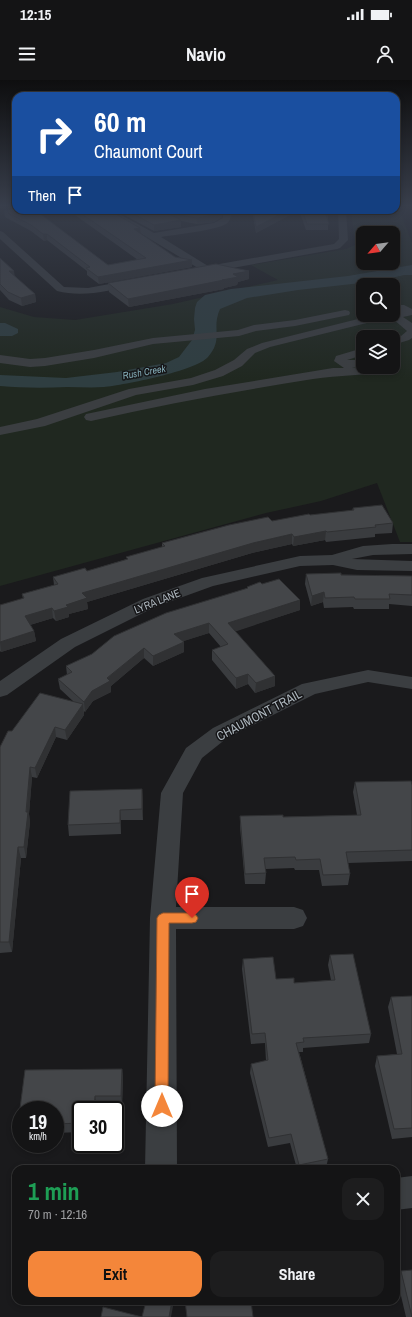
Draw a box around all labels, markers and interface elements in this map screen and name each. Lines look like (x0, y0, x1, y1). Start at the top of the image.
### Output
text: 12:15 (20, 4, 51, 25)
text: Navio (186, 42, 226, 67)
icon: menu (16, 43, 38, 65)
icon: person (374, 43, 396, 65)
text: 60 m (94, 103, 146, 141)
icon: right (28, 108, 80, 160)
text: Chaumont Court (94, 139, 202, 164)
icon: arrive (64, 184, 86, 206)
text: Then (28, 185, 56, 206)
north arrow (356, 226, 400, 270)
map controls (356, 226, 400, 374)
button: search (356, 278, 400, 322)
button: layers (356, 330, 400, 374)
water label: Rush Creek (122, 362, 167, 382)
street label: LYRA LANE (132, 585, 182, 617)
street label: CHAUMONT TRAIL (213, 685, 305, 745)
pin (175, 877, 209, 918)
icon: arrive (181, 883, 203, 905)
position arrow (141, 1085, 183, 1127)
speed limit sign: 30 (72, 1101, 124, 1153)
text: 19 (29, 1108, 47, 1135)
text: km/h (29, 1130, 47, 1143)
text: 1 min (28, 1175, 79, 1207)
button: close (342, 1178, 384, 1220)
text: 70 m · 12:16 (28, 1206, 87, 1223)
button: Exit (28, 1251, 202, 1297)
button: Share (210, 1251, 384, 1297)

